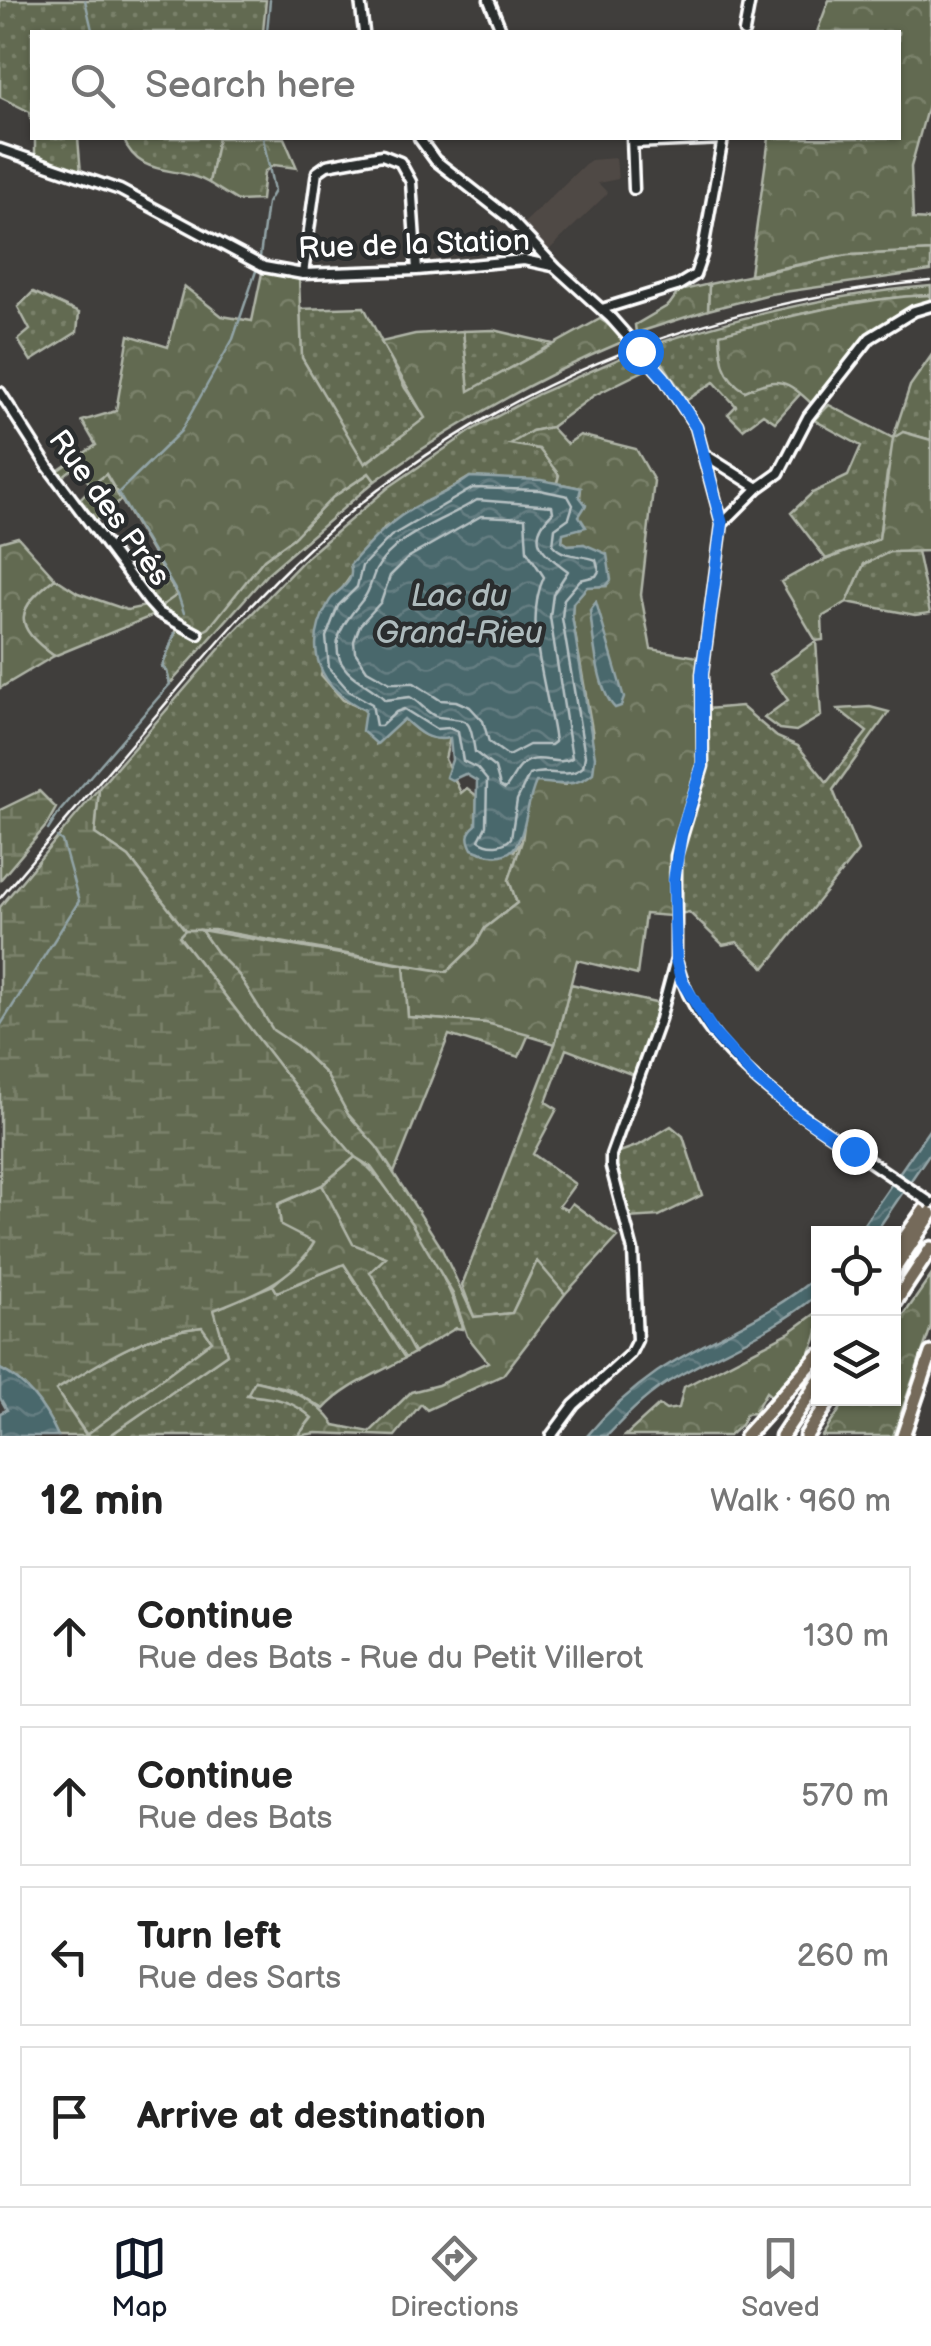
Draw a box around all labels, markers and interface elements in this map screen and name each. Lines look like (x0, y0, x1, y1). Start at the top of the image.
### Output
search box (30, 30, 901, 140)
icon: search (65, 58, 120, 113)
text: Search here (145, 63, 356, 108)
street label: Rue de la Station (298, 223, 530, 267)
route start (618, 329, 664, 375)
street label: Rue des Prés (40, 423, 178, 593)
water label: Lac du Grand-Rieu (375, 577, 543, 653)
route end (832, 1129, 878, 1175)
map controls (811, 1226, 901, 1406)
button: locate (811, 1226, 901, 1316)
button: layers (811, 1316, 901, 1406)
text: 12 min (40, 1476, 164, 1527)
text: Walk · 960 m (710, 1482, 891, 1521)
text: Continue (137, 1594, 293, 1639)
icon: ahead (42, 1609, 97, 1664)
text: 130 m (803, 1617, 889, 1656)
text: Rue des Bats - Rue du Petit Villerot (137, 1639, 643, 1678)
text: Continue (137, 1754, 293, 1799)
icon: ahead (42, 1769, 97, 1824)
text: 570 m (801, 1777, 889, 1816)
text: Rue des Bats (137, 1799, 332, 1838)
text: Turn left (137, 1914, 281, 1959)
icon: left (42, 1929, 97, 1984)
text: 260 m (797, 1937, 889, 1976)
text: Rue des Sarts (137, 1959, 341, 1998)
icon: arrive (42, 2089, 97, 2144)
text: Arrive at destination (137, 2094, 486, 2139)
tab: Map (111, 2231, 168, 2324)
tab: Directions (390, 2231, 519, 2324)
tab: Saved (741, 2231, 820, 2324)

